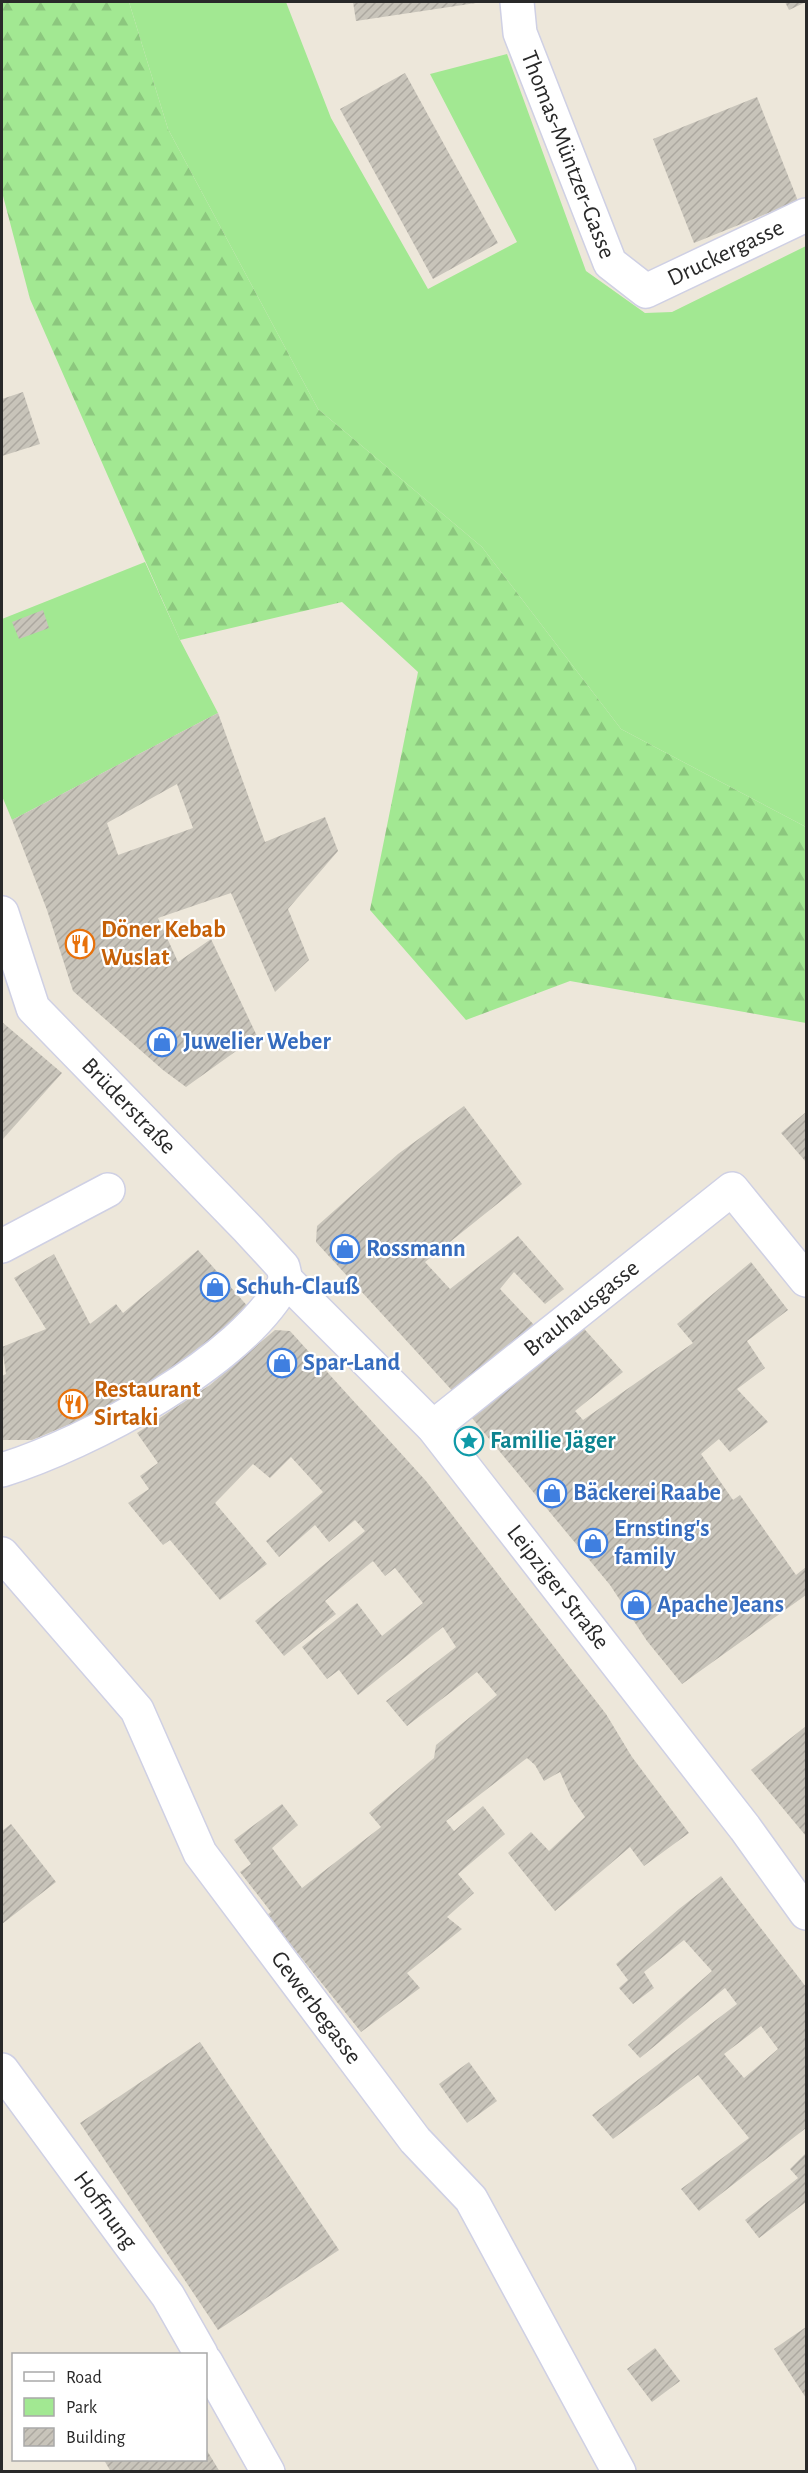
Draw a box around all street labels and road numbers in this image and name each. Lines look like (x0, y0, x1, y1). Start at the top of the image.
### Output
street label: Thomas-Müntzer-Gasse (516, 48, 619, 262)
street label: Druckergasse (664, 215, 788, 291)
street label: Brüderstraße (77, 1054, 180, 1159)
street label: Brauhausgasse (520, 1256, 644, 1362)
street label: Leipziger Straße (502, 1520, 613, 1654)
street label: Gewerbegasse (266, 1947, 366, 2069)
street label: Hoffnung (69, 2167, 142, 2254)

